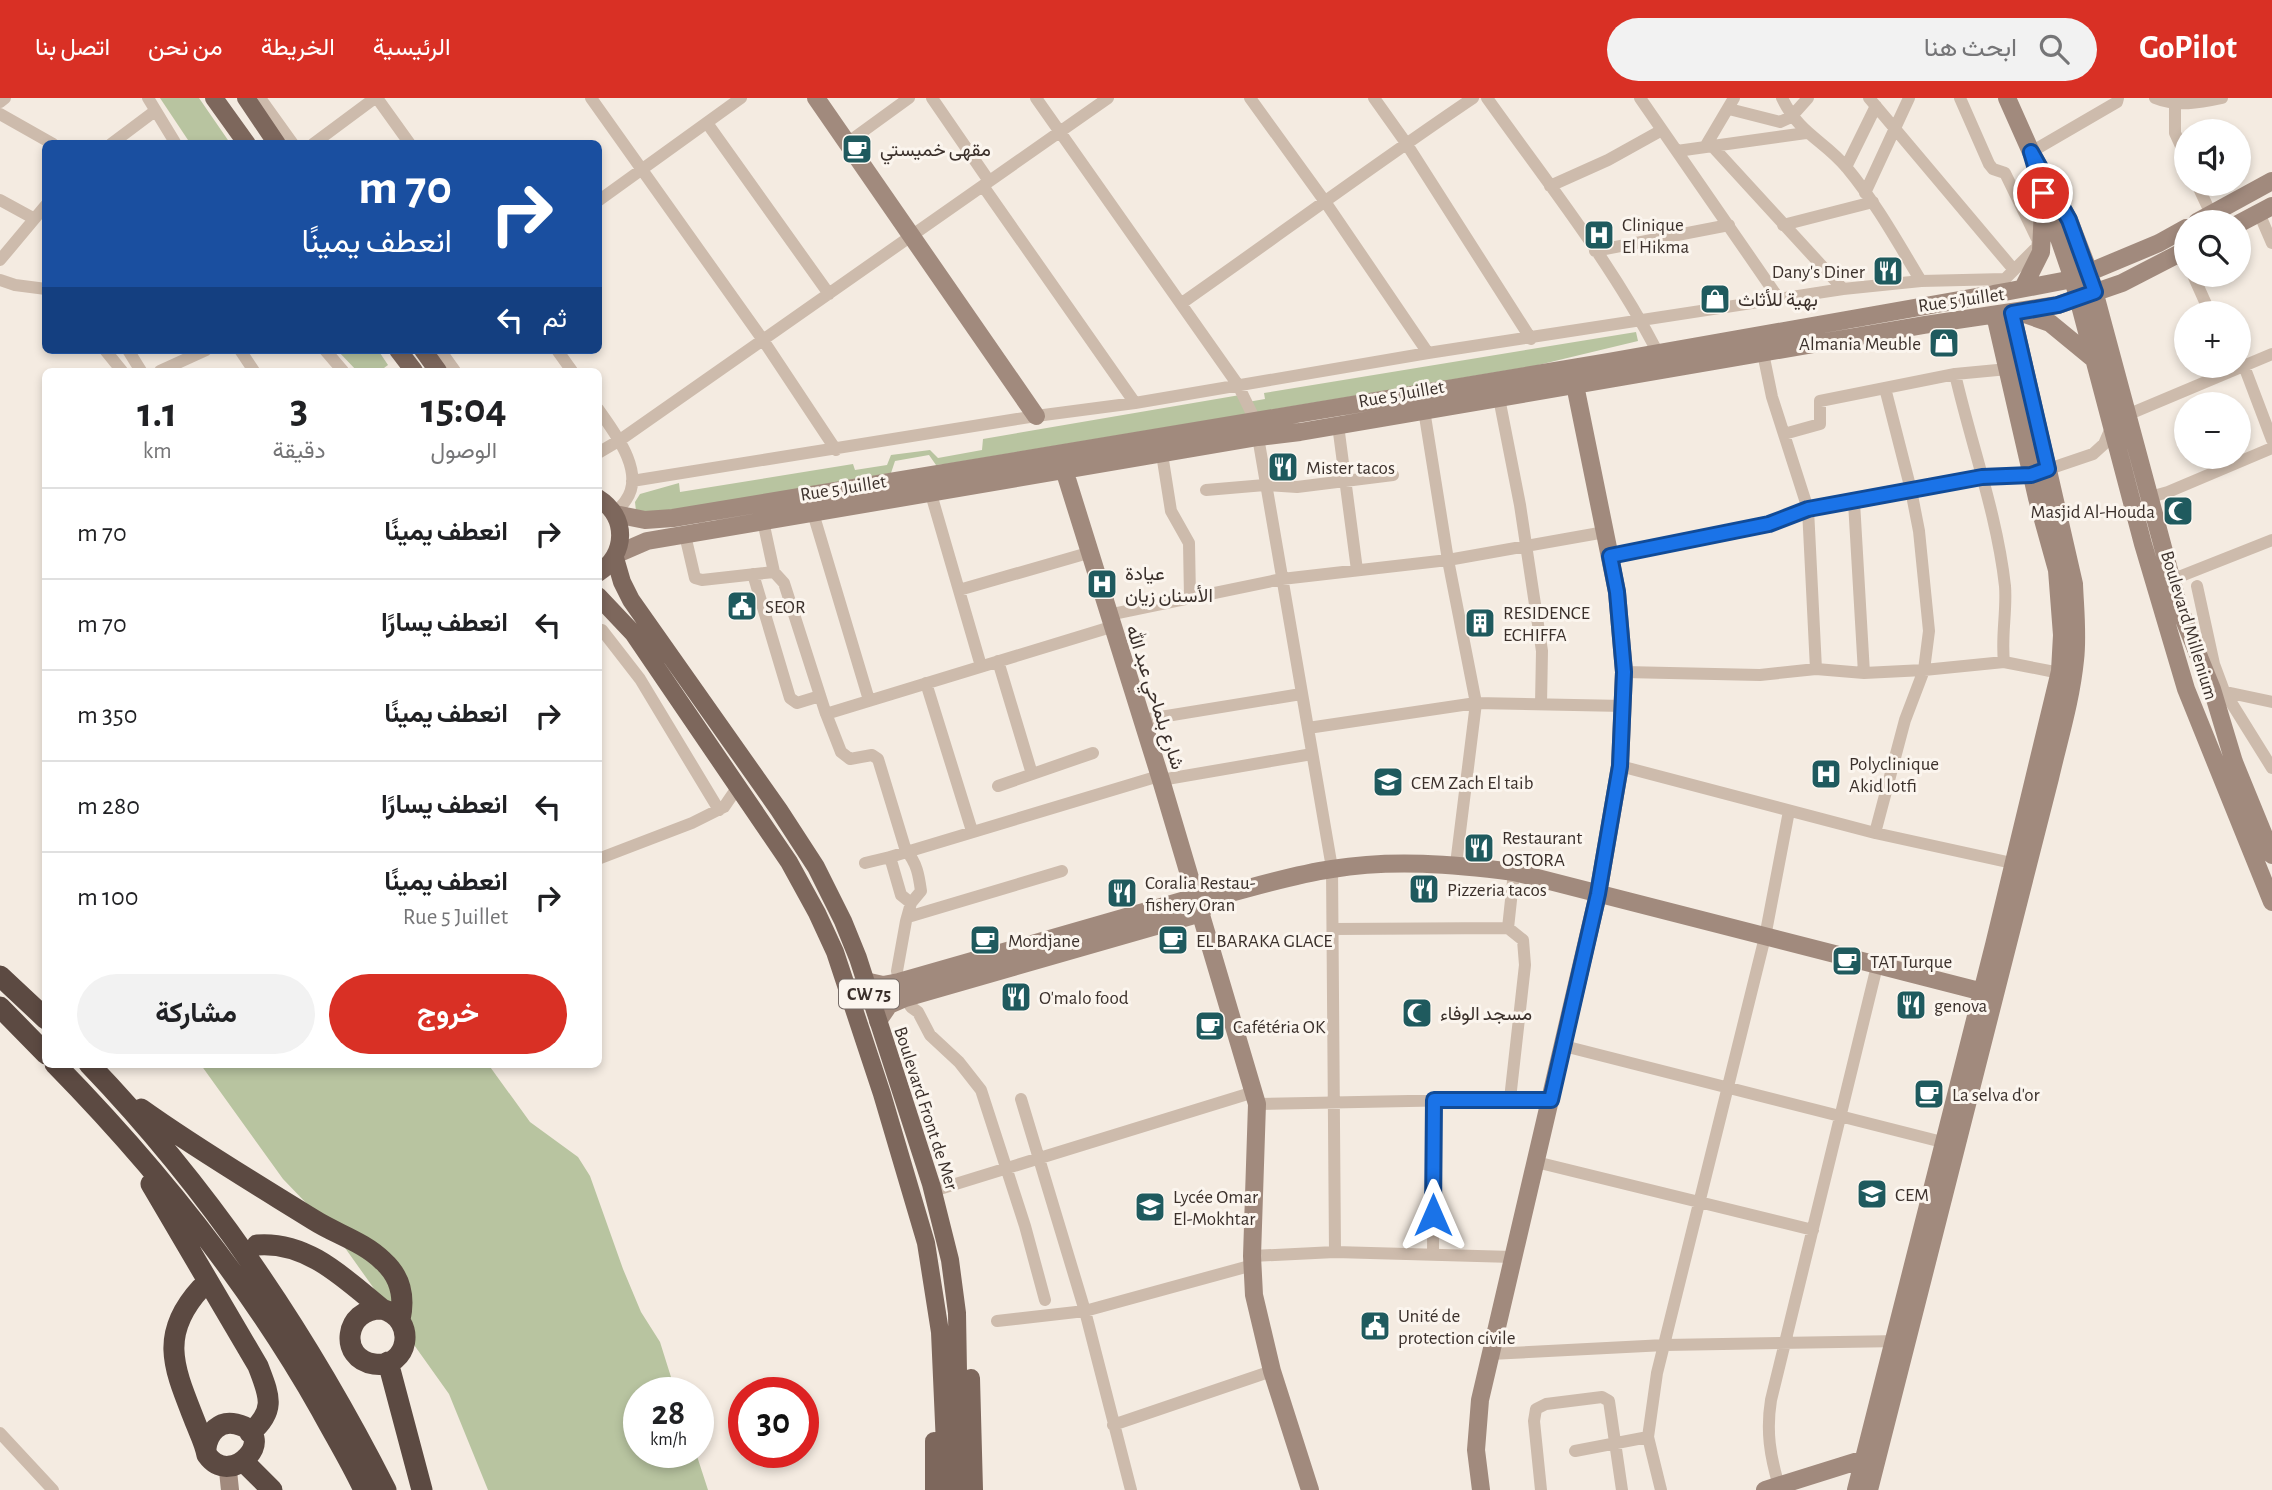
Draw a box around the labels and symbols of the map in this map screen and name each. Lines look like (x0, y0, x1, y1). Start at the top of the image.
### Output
cafe icon: مقهى خميستي (840, 132, 874, 166)
place label: مقهى خميستي (880, 141, 991, 165)
pin (2013, 163, 2073, 223)
place label: Clinique El Hikma (1622, 216, 1689, 257)
hospital icon: Clinique El Hikma (1582, 218, 1616, 252)
restaurant icon: Dany's Diner (1871, 254, 1905, 288)
place label: Dany's Diner (1772, 263, 1865, 282)
shop icon: بهية للأثاث (1698, 282, 1732, 316)
street label: Rue 5 Juillet (1917, 285, 2006, 316)
place label: بهية للأثاث (1738, 289, 1818, 311)
shop icon: Almania Meuble (1927, 326, 1961, 360)
place label: Almania Meuble (1799, 335, 1921, 354)
street label: Rue 5 Juillet (1357, 378, 1446, 411)
restaurant icon: Mister tacos (1266, 450, 1300, 484)
place label: Mister tacos (1306, 459, 1395, 478)
street label: Rue 5 Juillet (799, 472, 888, 505)
mosque icon: Masjid Al-Houda (2161, 494, 2195, 528)
place label: Masjid Al-Houda (2031, 503, 2155, 522)
street label: Boulevard Millenium (2157, 549, 2220, 702)
place label: عيادة الأسنان زيان (1125, 565, 1213, 607)
hospital icon: عيادة الأسنان زيان (1085, 567, 1119, 601)
public building icon: SEOR (725, 589, 759, 623)
place label: SEOR (765, 598, 805, 617)
place label: RESIDENCE ECHIFFA (1503, 604, 1590, 645)
building icon: RESIDENCE ECHIFFA (1463, 606, 1497, 640)
street label: شارع بلماحي عبد الله (1117, 622, 1189, 774)
place label: Polyclinique Akid lotfi (1849, 755, 1939, 796)
hospital icon: Polyclinique Akid lotfi (1809, 757, 1843, 791)
school or university icon: CEM Zach El taib (1371, 765, 1405, 799)
place label: CEM Zach El taib (1411, 774, 1533, 793)
place label: Restaurant OSTORA (1502, 829, 1582, 870)
restaurant icon: Restaurant OSTORA (1462, 831, 1496, 865)
restaurant icon: Pizzeria tacos (1407, 872, 1441, 906)
place label: Coralia Restau- fishery Oran (1145, 874, 1256, 915)
restaurant icon: Coralia Restau- fishery Oran (1105, 876, 1139, 910)
place label: Pizzeria tacos (1447, 881, 1547, 900)
cafe icon: Mordjane (968, 923, 1002, 957)
cafe icon: EL BARAKA GLACE (1156, 923, 1190, 957)
place label: Mordjane (1008, 932, 1080, 951)
place label: EL BARAKA GLACE (1196, 932, 1332, 951)
cafe icon: TAT Turque (1830, 944, 1864, 978)
place label: TAT Turque (1870, 953, 1952, 972)
road number: CW 75 (839, 980, 899, 1009)
restaurant icon: O'malo food (999, 980, 1033, 1014)
restaurant icon: genova (1894, 988, 1928, 1022)
place label: O'malo food (1039, 989, 1129, 1008)
mosque icon: مسجد الوفاء (1400, 996, 1434, 1030)
place label: genova (1934, 997, 1988, 1016)
place label: مسجد الوفاء (1440, 1005, 1532, 1025)
cafe icon: Cafétéria OK (1193, 1009, 1227, 1043)
place label: Cafétéria OK (1233, 1018, 1326, 1037)
street label: Boulevard Front de Mer (890, 1024, 961, 1193)
cafe icon: La selva d'or (1912, 1077, 1946, 1111)
place label: La selva d'or (1952, 1086, 2040, 1105)
school or university icon: CEM (1855, 1177, 1889, 1211)
position arrow (1396, 1178, 1470, 1252)
place label: CEM (1895, 1186, 1929, 1205)
place label: Lycée Omar El-Mokhtar (1173, 1188, 1258, 1229)
school or university icon: Lycée Omar El-Mokhtar (1133, 1190, 1167, 1224)
place label: Unité de protection civile (1398, 1307, 1516, 1348)
public building icon: Unité de protection civile (1358, 1309, 1392, 1343)
speed limit sign: 30 (728, 1377, 819, 1468)

